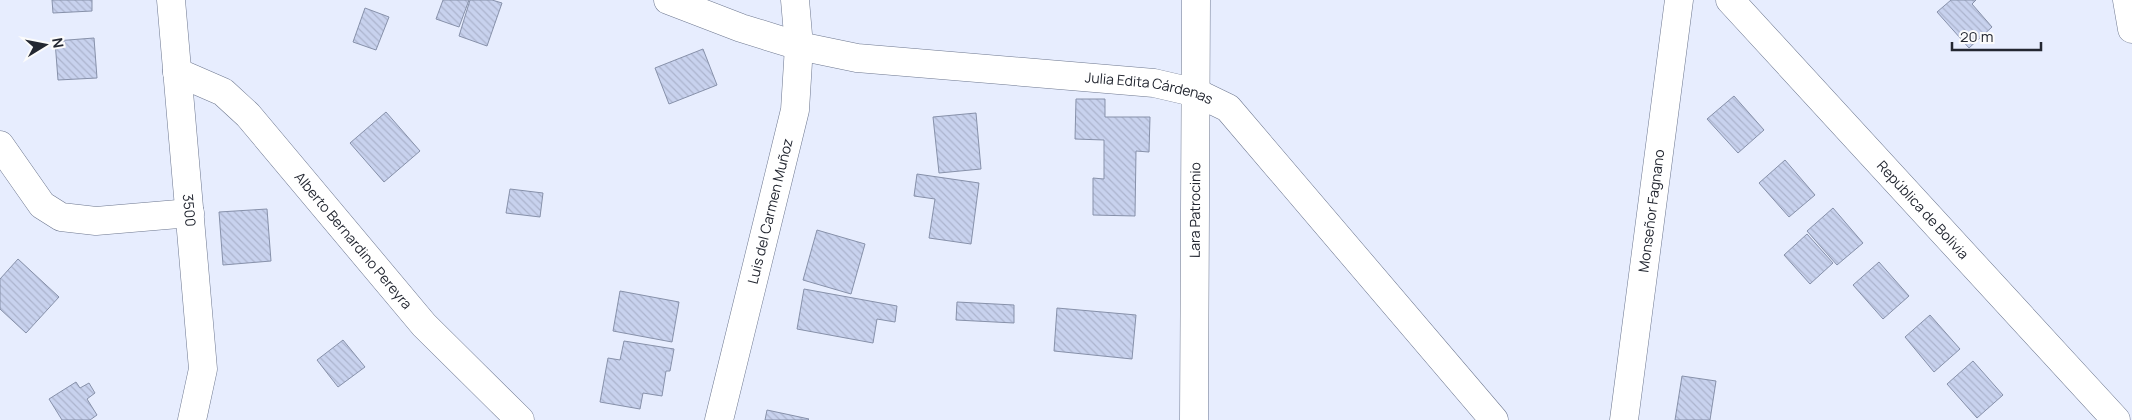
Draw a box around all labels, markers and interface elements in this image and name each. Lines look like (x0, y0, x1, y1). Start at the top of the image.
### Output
north arrow (20, 20, 70, 70)
scale bar (1952, 20, 2041, 52)
text: 20 m (1960, 26, 1993, 47)
text: N (48, 36, 69, 49)
street label: Julia Edita Cárdenas (1084, 67, 1216, 108)
street label: Luis del Carmen Muñoz (743, 136, 797, 286)
street label: Monseñor Fagnano (1633, 148, 1668, 273)
street label: República de Bolivia (1873, 156, 1973, 263)
street label: Lara Patrocinio (1185, 162, 1204, 258)
street label: Alberto Bernardino Pereyra (291, 168, 417, 313)
street label: 3500 (179, 193, 201, 227)

